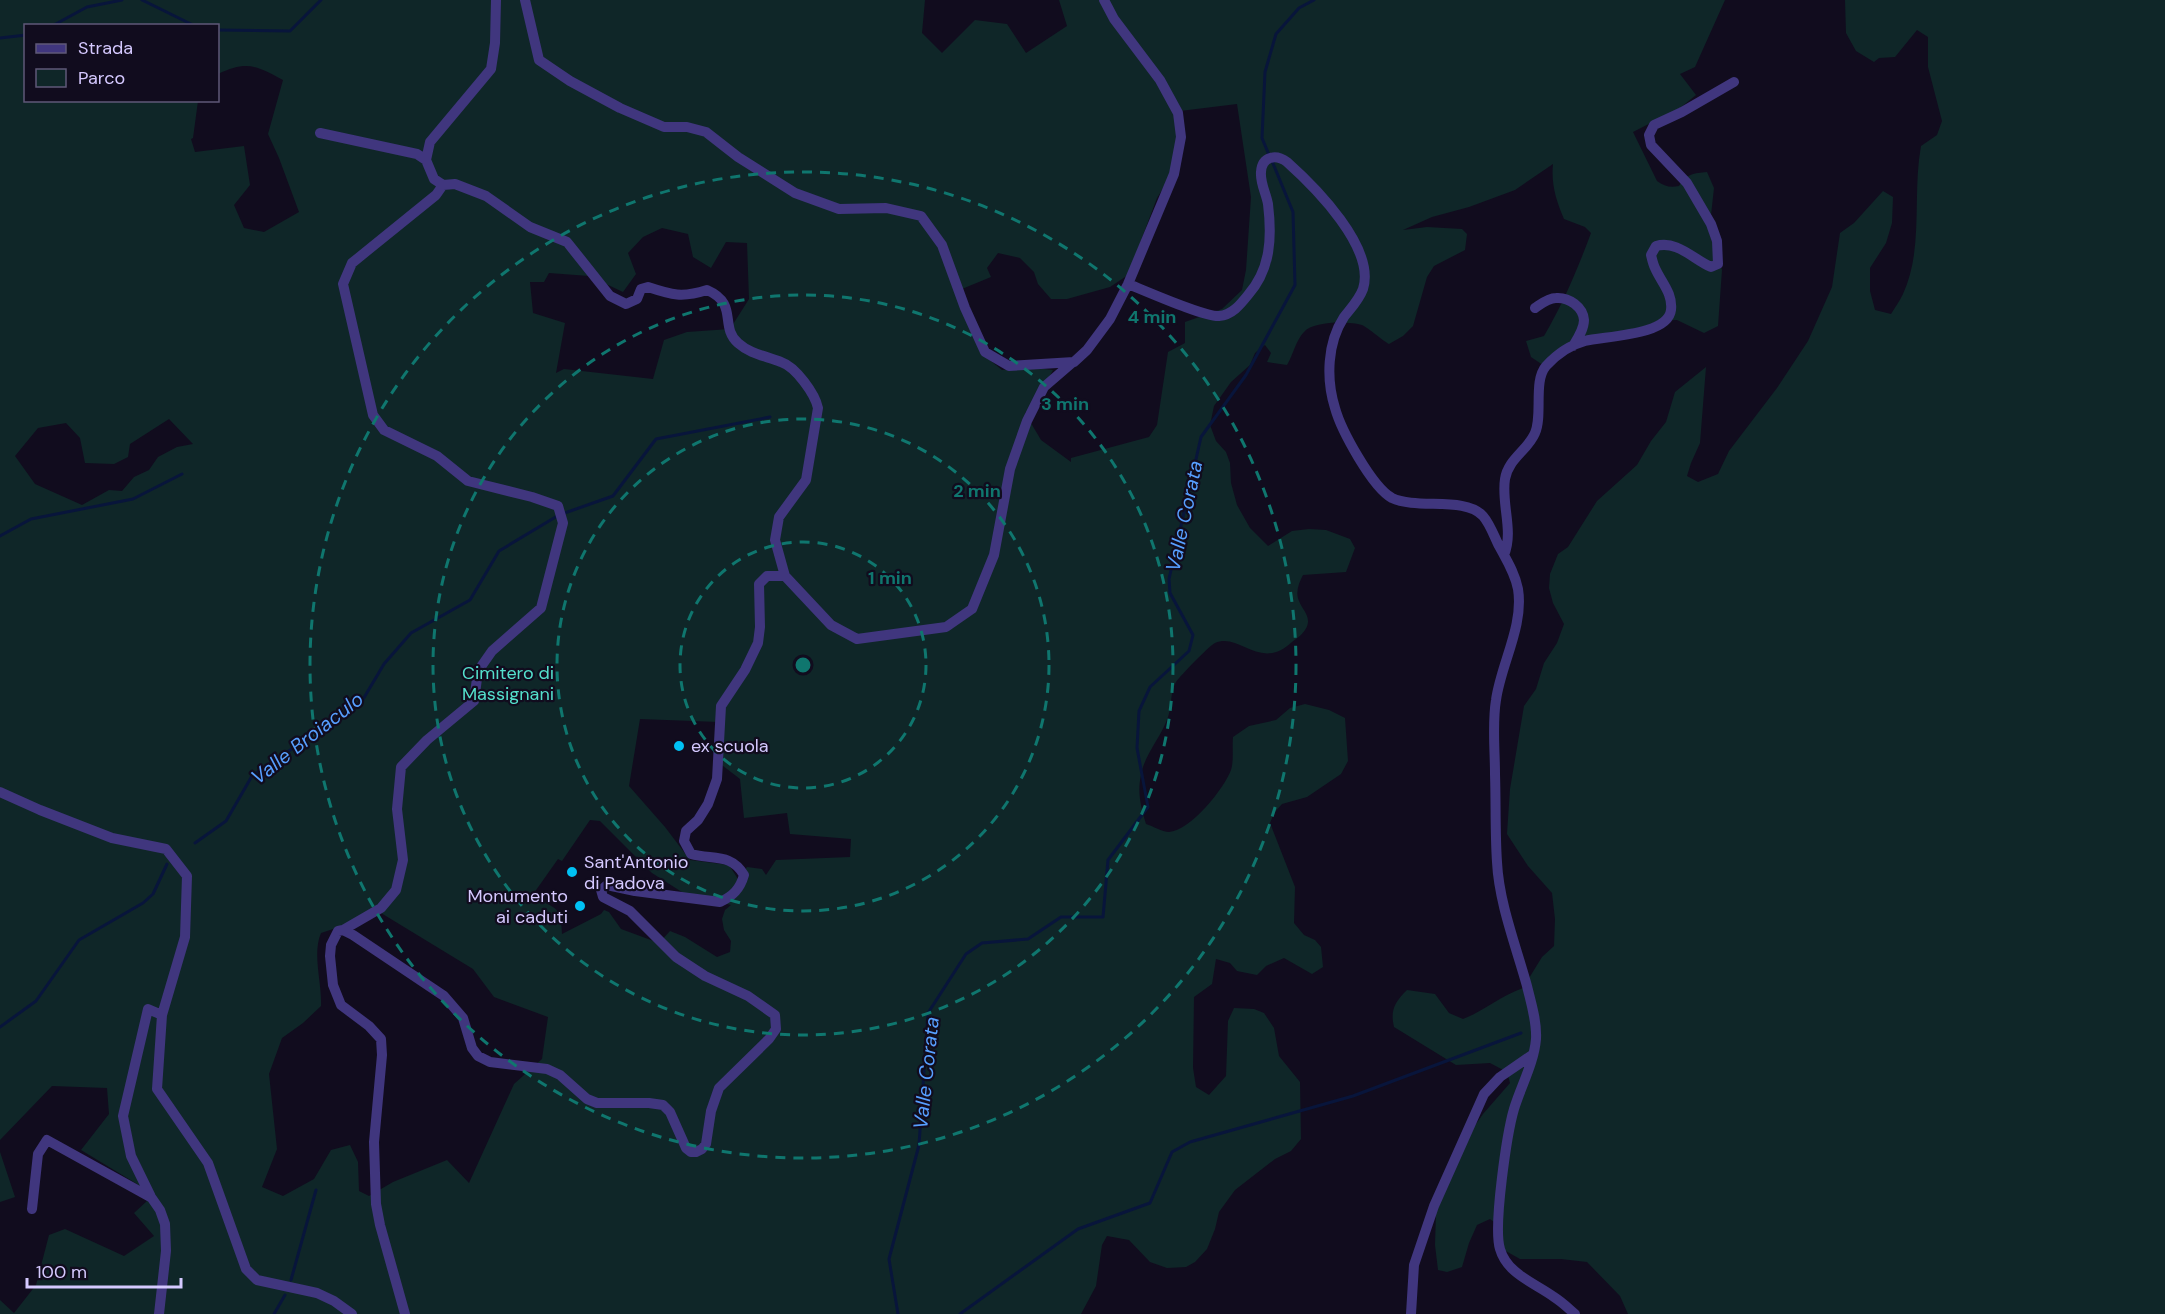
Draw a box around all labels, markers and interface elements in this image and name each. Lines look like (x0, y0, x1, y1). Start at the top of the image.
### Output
legend (24, 24, 219, 102)
text: Strada (78, 36, 133, 60)
text: Parco (78, 66, 125, 90)
text: 4 min (1128, 305, 1176, 329)
text: 3 min (1041, 392, 1089, 416)
water label: Valle Corata (1160, 458, 1208, 574)
text: 2 min (953, 479, 1001, 503)
text: 1 min (868, 566, 912, 590)
centre of rings (793, 655, 813, 675)
park label: Cimitero di Massignani (462, 661, 554, 706)
water label: Valle Broiaculo (246, 686, 369, 790)
place label: ex scuola (691, 734, 769, 758)
marker: ex scuola (672, 739, 686, 753)
place label: Sant'Antonio di Padova (584, 850, 688, 895)
marker: Sant'Antonio di Padova (565, 865, 579, 879)
place label: Monumento ai caduti (467, 884, 568, 929)
marker: Monumento ai caduti (573, 899, 587, 913)
water label: Valle Corata (907, 1015, 945, 1131)
scale bar (27, 1251, 182, 1289)
text: 100 m (36, 1260, 87, 1284)

